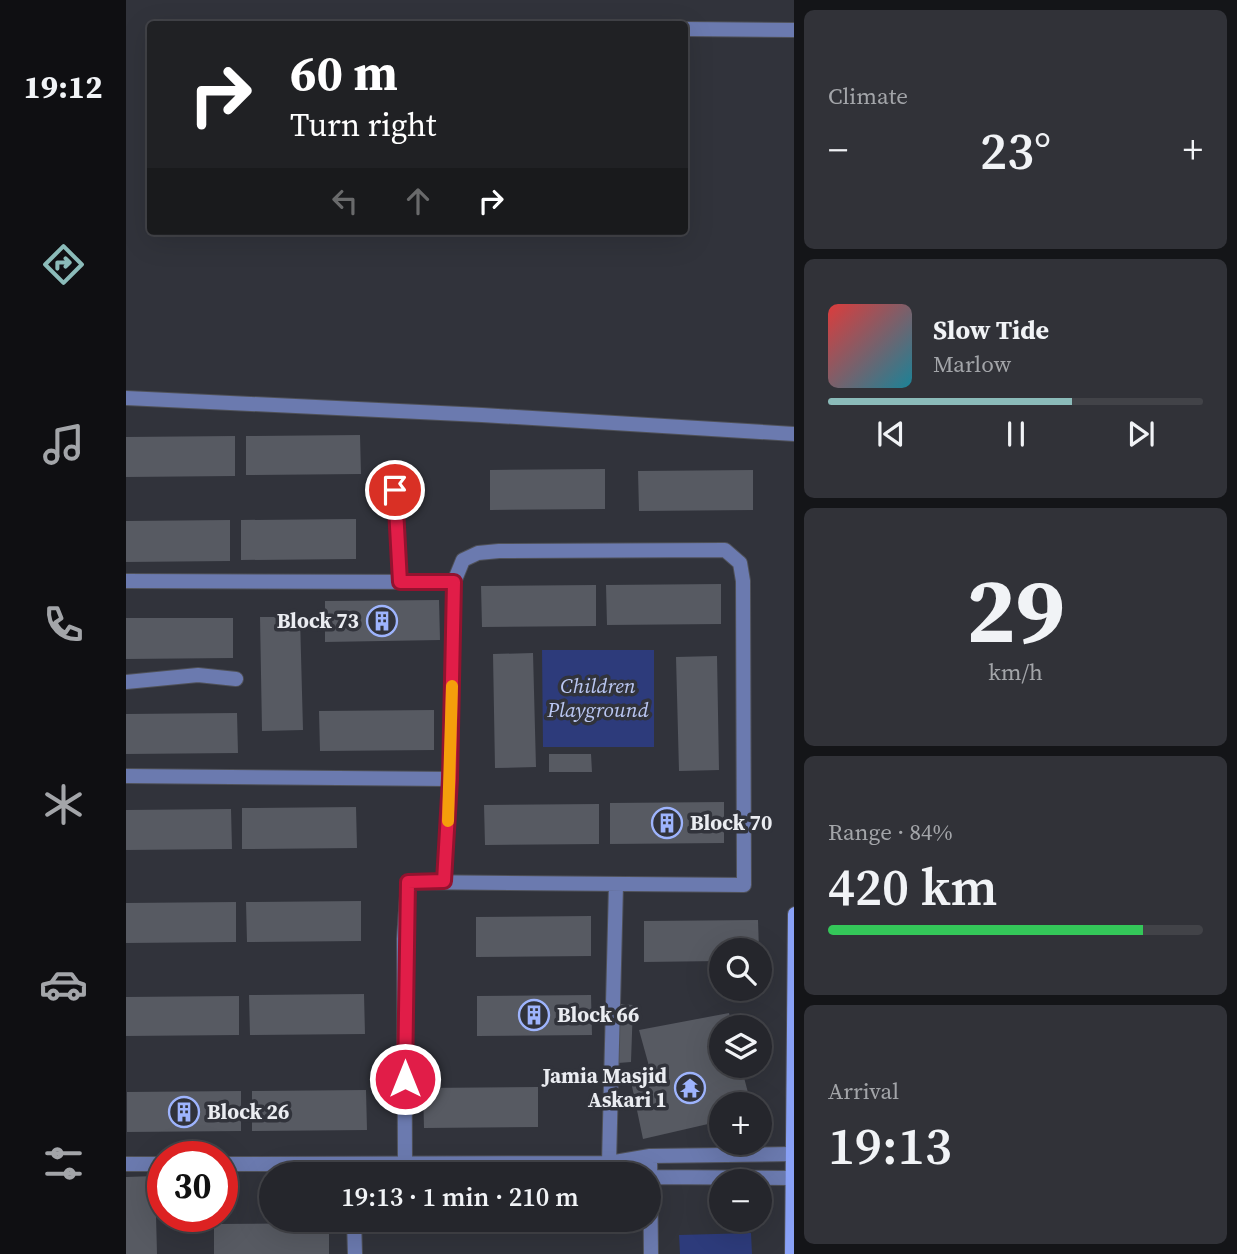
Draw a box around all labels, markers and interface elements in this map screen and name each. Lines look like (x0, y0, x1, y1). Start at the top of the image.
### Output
text: 60 m (290, 39, 398, 106)
icon: right (175, 49, 266, 140)
text: 19:12 (24, 65, 102, 109)
text: Climate (828, 80, 908, 112)
text: Turn right (290, 103, 436, 147)
text: 23° (980, 115, 1051, 186)
text: − (828, 124, 848, 176)
text: + (1183, 124, 1203, 176)
icon: left (326, 182, 364, 220)
icon: ahead (399, 182, 437, 220)
icon: right (472, 182, 510, 220)
icon: directions (39, 240, 88, 289)
text: Slow Tide (933, 312, 1049, 348)
text: Marlow (933, 348, 1011, 380)
icon: previous (872, 415, 910, 453)
icon: pause (997, 415, 1035, 453)
icon: next (1122, 415, 1160, 453)
icon: music (39, 420, 88, 469)
pin (365, 460, 425, 520)
icon: arrive (376, 471, 414, 509)
text: 29 (966, 548, 1065, 672)
icon: phone (39, 600, 88, 649)
building icon: Block 73 (365, 604, 399, 638)
place label: Block 73 (277, 606, 359, 635)
text: km/h (988, 656, 1043, 688)
park label: Children Playground (546, 671, 649, 724)
icon: climate (39, 780, 88, 829)
building icon: Block 70 (650, 806, 684, 840)
place label: Block 70 (690, 808, 772, 837)
text: Range · 84% (828, 816, 953, 848)
text: 420 km (828, 851, 997, 922)
map controls (709, 938, 772, 1232)
button: search (709, 938, 772, 1001)
icon: car (39, 960, 88, 1009)
building icon: Block 66 (517, 998, 551, 1032)
place label: Block 66 (557, 1000, 639, 1029)
button: layers (709, 1015, 772, 1078)
position arrow (368, 1042, 442, 1116)
place label: Jamia Masjid Askari 1 (541, 1061, 668, 1114)
temple icon: Jamia Masjid Askari 1 (673, 1071, 707, 1105)
text: Arrival (828, 1075, 899, 1107)
button: + (709, 1092, 772, 1155)
building icon: Block 26 (167, 1095, 201, 1129)
place label: Block 26 (207, 1097, 289, 1126)
text: 19:13 (828, 1110, 952, 1181)
icon: filters (39, 1139, 88, 1188)
speed limit sign: 30 (147, 1141, 238, 1232)
button: − (709, 1169, 772, 1232)
text: 19:13 · 1 min · 210 m (341, 1179, 579, 1215)

